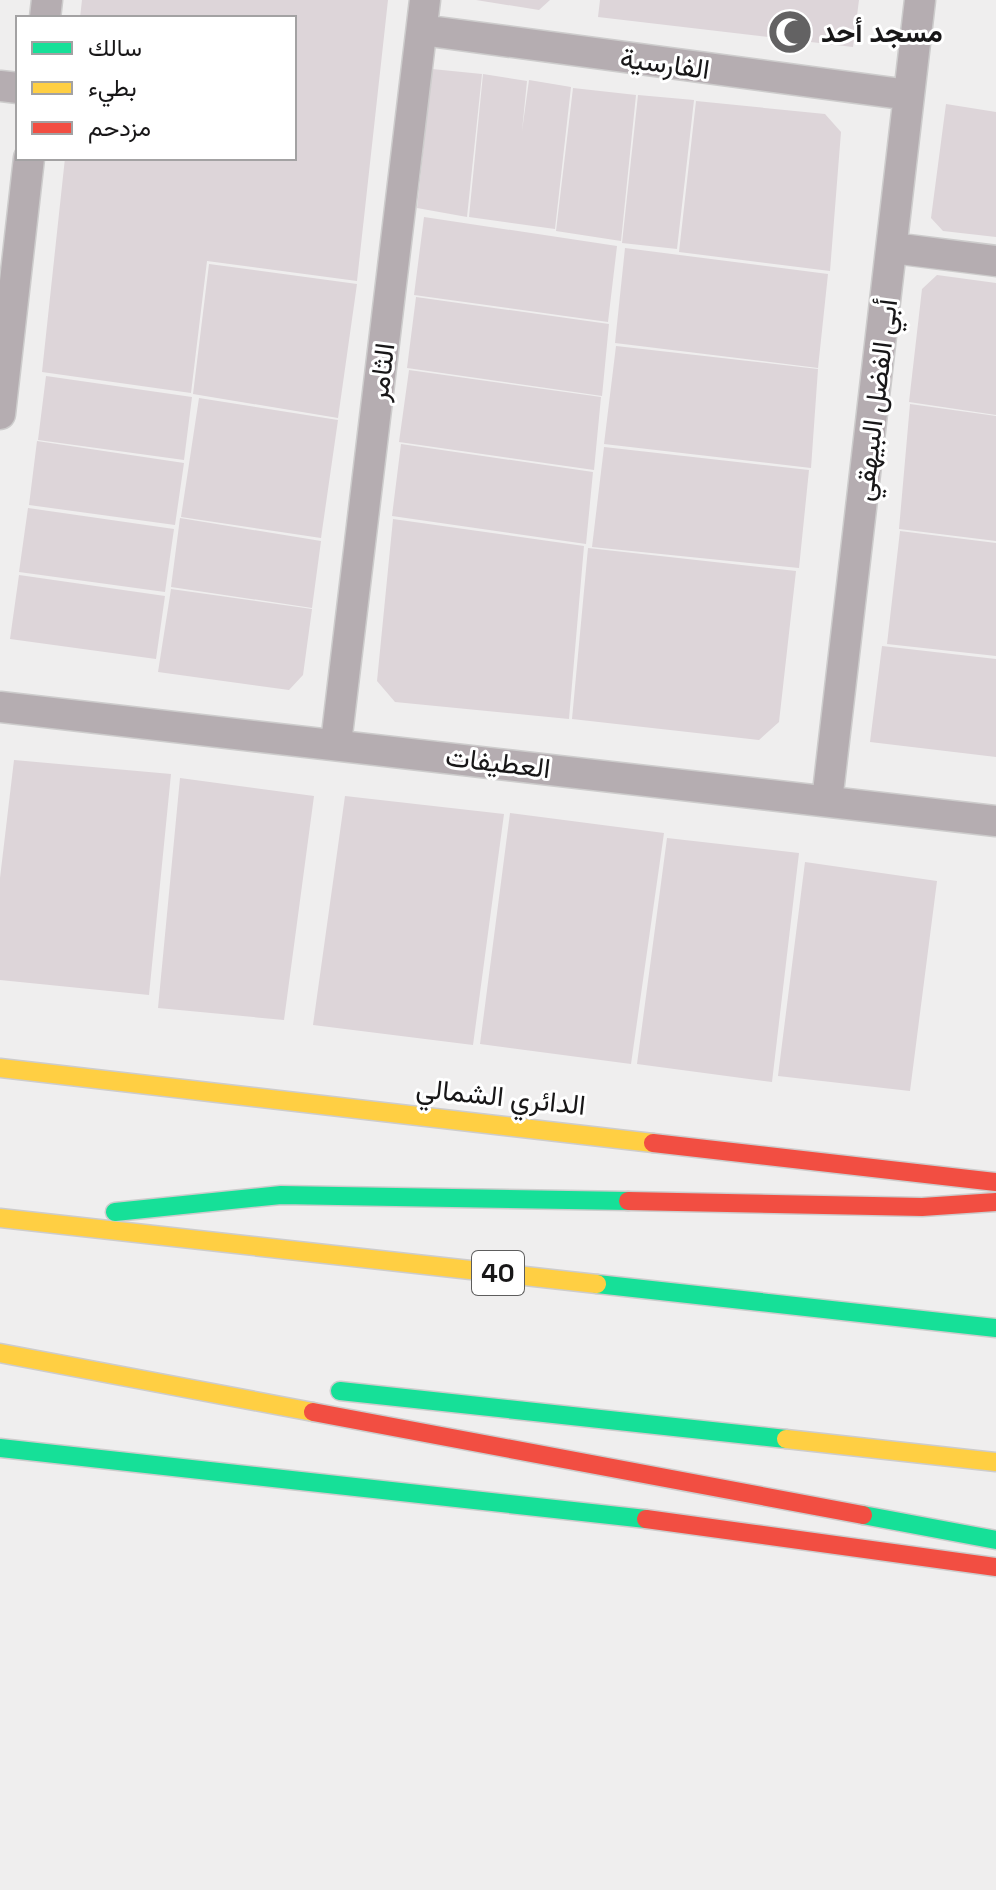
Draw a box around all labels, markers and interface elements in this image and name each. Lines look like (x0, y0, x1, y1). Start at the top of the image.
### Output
mosque icon: مسجد أحد (766, 8, 814, 56)
place label: مسجد أحد (821, 14, 943, 50)
legend (16, 16, 296, 160)
text: سالك (88, 32, 142, 63)
street label: الفارسية (618, 39, 712, 87)
text: بطيء (88, 72, 137, 107)
text: مزدحم (88, 112, 151, 144)
street label: أبي الفضل البيهقي (845, 297, 910, 504)
street label: الثامر (359, 341, 402, 404)
street label: العطيفات (444, 738, 552, 786)
street label: الدائري الشمالي (414, 1069, 587, 1128)
road number: 40 (472, 1251, 524, 1295)

